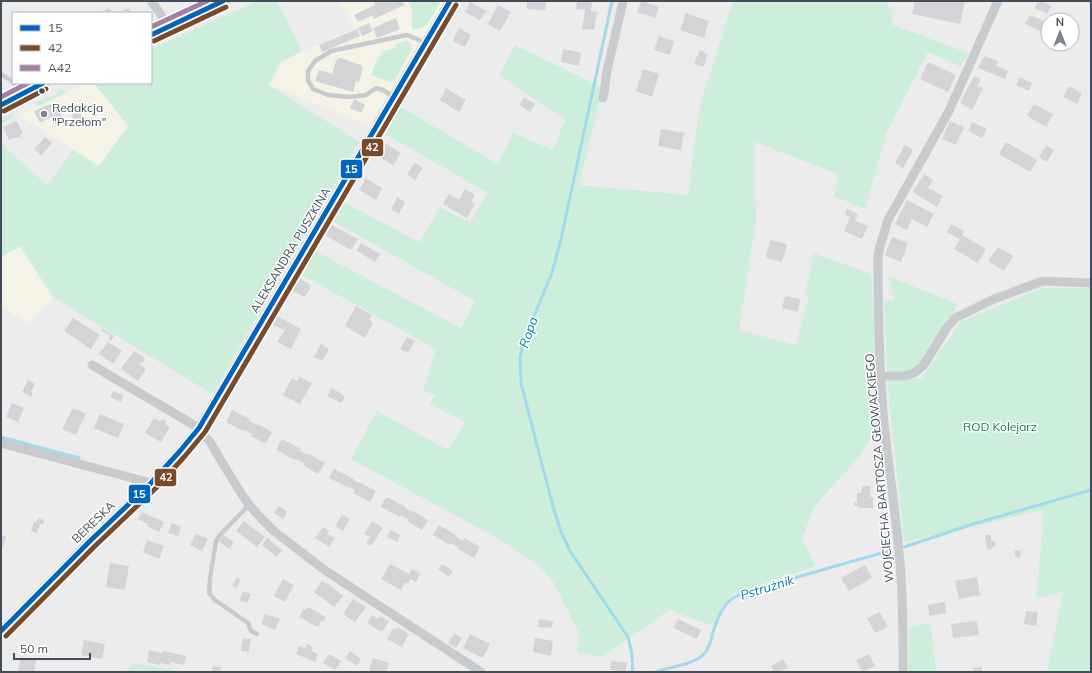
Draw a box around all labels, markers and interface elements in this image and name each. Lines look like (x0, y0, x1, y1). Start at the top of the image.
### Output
legend (12, 12, 152, 84)
north arrow (1040, 12, 1080, 52)
text: N (1056, 15, 1064, 29)
text: 15 (48, 20, 62, 35)
text: 42 (48, 40, 62, 55)
text: A42 (48, 60, 71, 75)
unlabelled marker (37, 86, 47, 96)
place label: Redakcja "Przełom" (52, 100, 106, 129)
marker: Redakcja "Przełom" (39, 109, 49, 119)
line badge: 42 (361, 138, 384, 157)
text: 42 (365, 140, 379, 154)
line badge: 15 (340, 159, 363, 179)
text: 15 (344, 162, 358, 176)
street label: ALEKSANDRA PUSZKINA (247, 184, 334, 315)
water label: Ropa (515, 314, 541, 350)
street label: WOJCIECHA BARTOSZA GŁOWACKIEGO (861, 353, 897, 583)
park label: ROD Kolejarz (963, 419, 1037, 434)
line badge: 42 (154, 468, 177, 487)
text: 42 (159, 470, 173, 484)
line badge: 15 (128, 484, 151, 504)
text: 15 (132, 487, 146, 501)
street label: BERESKA (68, 498, 118, 546)
water label: Pstrużnik (738, 571, 796, 603)
scale bar (14, 635, 90, 661)
text: 50 m (20, 641, 48, 656)

